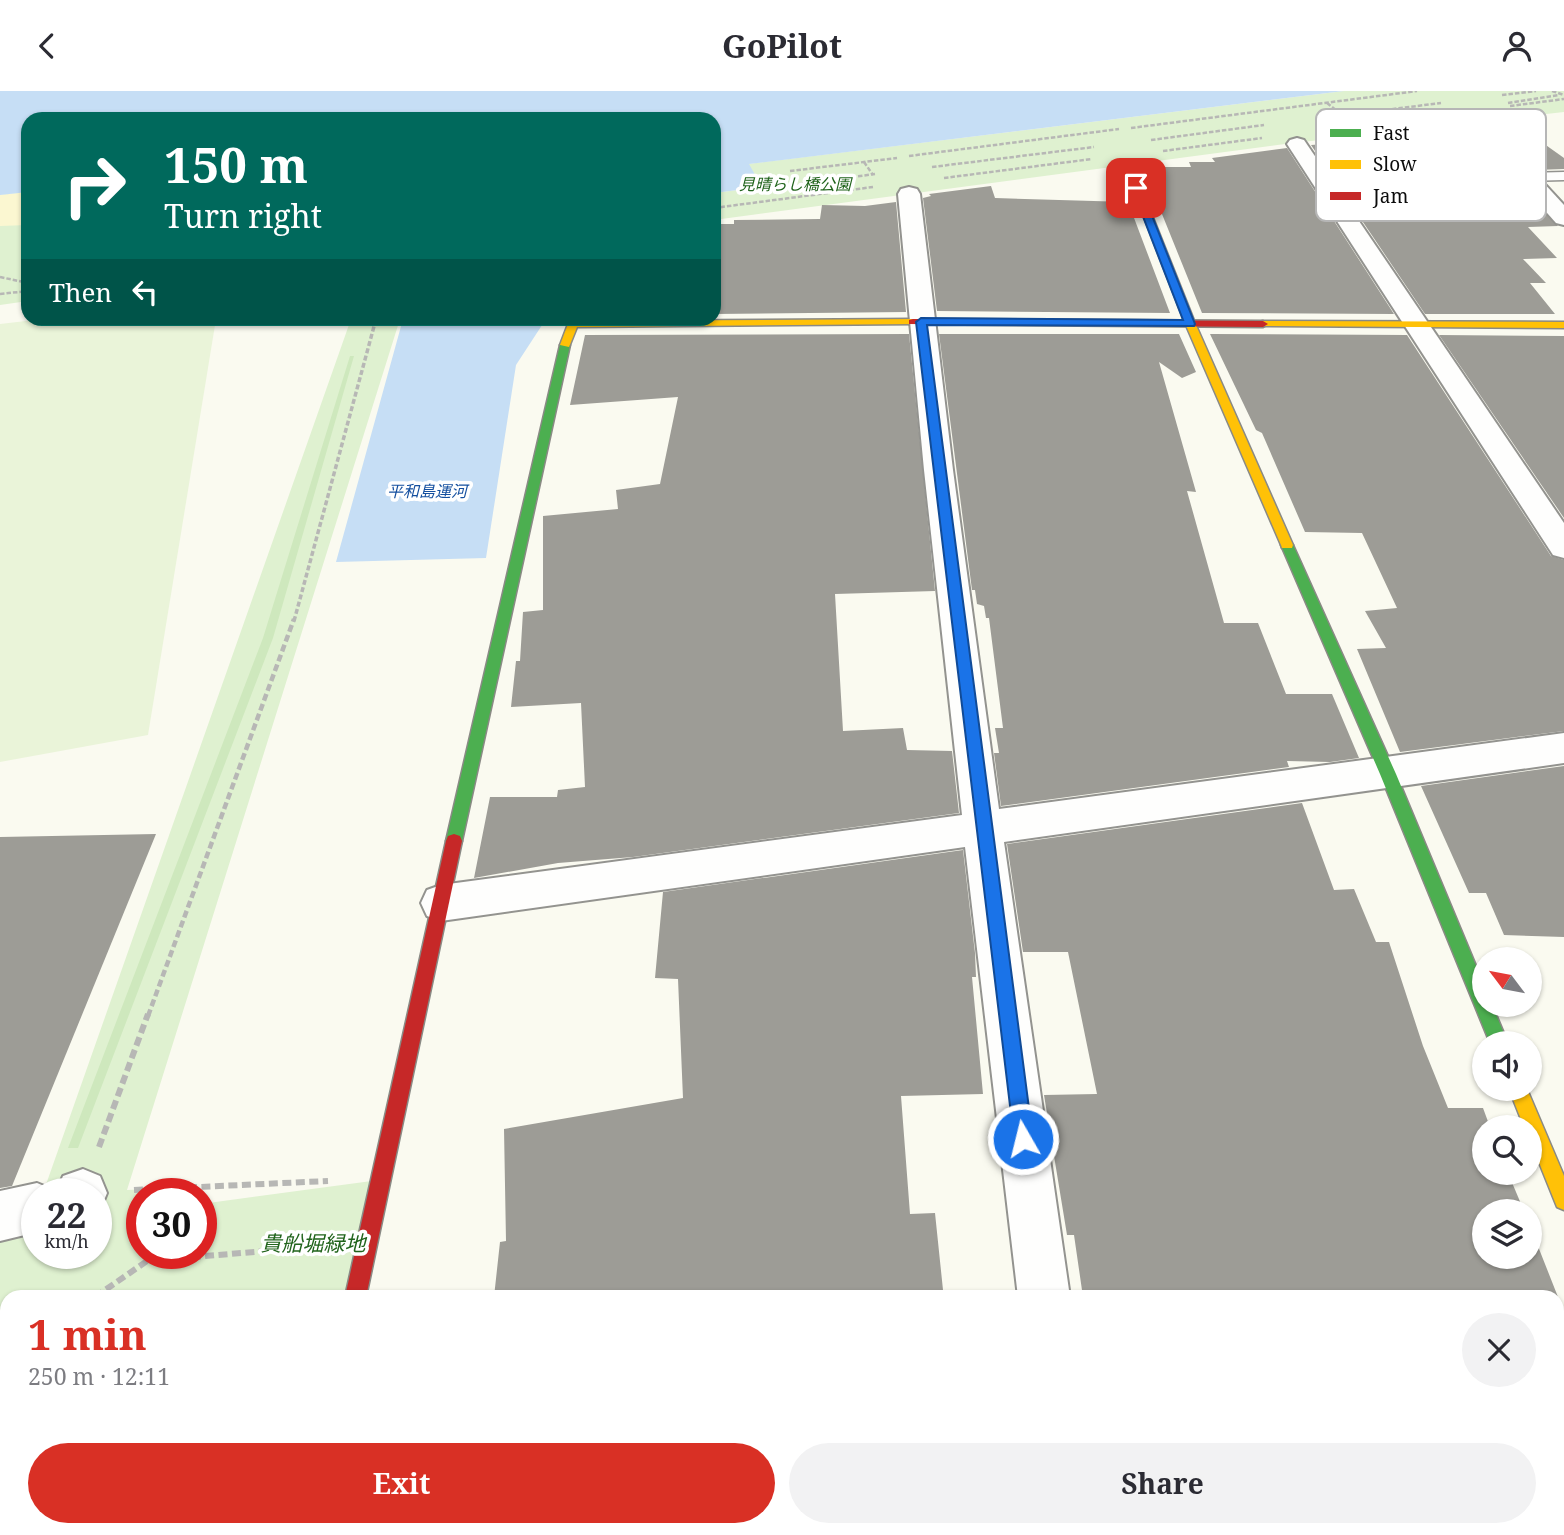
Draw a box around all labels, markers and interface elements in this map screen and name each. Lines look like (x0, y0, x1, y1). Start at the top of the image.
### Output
text: GoPilot (722, 24, 842, 67)
icon: back (28, 27, 66, 65)
icon: person (1498, 27, 1536, 65)
legend (1316, 109, 1546, 221)
text: Fast (1373, 120, 1410, 146)
text: 150 m (164, 131, 308, 197)
icon: right (49, 140, 140, 231)
text: Slow (1373, 151, 1417, 177)
pin (1106, 158, 1166, 218)
icon: arrive (1117, 169, 1155, 207)
park label: 見晴らし橋公園 (739, 173, 853, 195)
text: Jam (1372, 183, 1408, 209)
text: Turn right (164, 194, 322, 237)
icon: left (126, 273, 164, 311)
text: Then (49, 274, 112, 310)
water label: 平和島運河 (387, 480, 470, 502)
north arrow (1472, 947, 1542, 1017)
map controls (1472, 947, 1542, 1269)
button: sound (1472, 1031, 1542, 1101)
position arrow (986, 1102, 1060, 1176)
button: search (1472, 1115, 1542, 1185)
speed limit sign: 30 (126, 1178, 217, 1269)
text: 22 (47, 1191, 86, 1238)
button: layers (1472, 1199, 1542, 1269)
text: km/h (44, 1229, 89, 1253)
park label: 貴船堀緑地 (261, 1229, 367, 1257)
text: 1 min (28, 1305, 147, 1362)
button: close (1462, 1313, 1536, 1387)
text: 250 m · 12:11 (28, 1360, 170, 1392)
button: Exit (28, 1443, 775, 1523)
button: Share (789, 1443, 1536, 1523)

